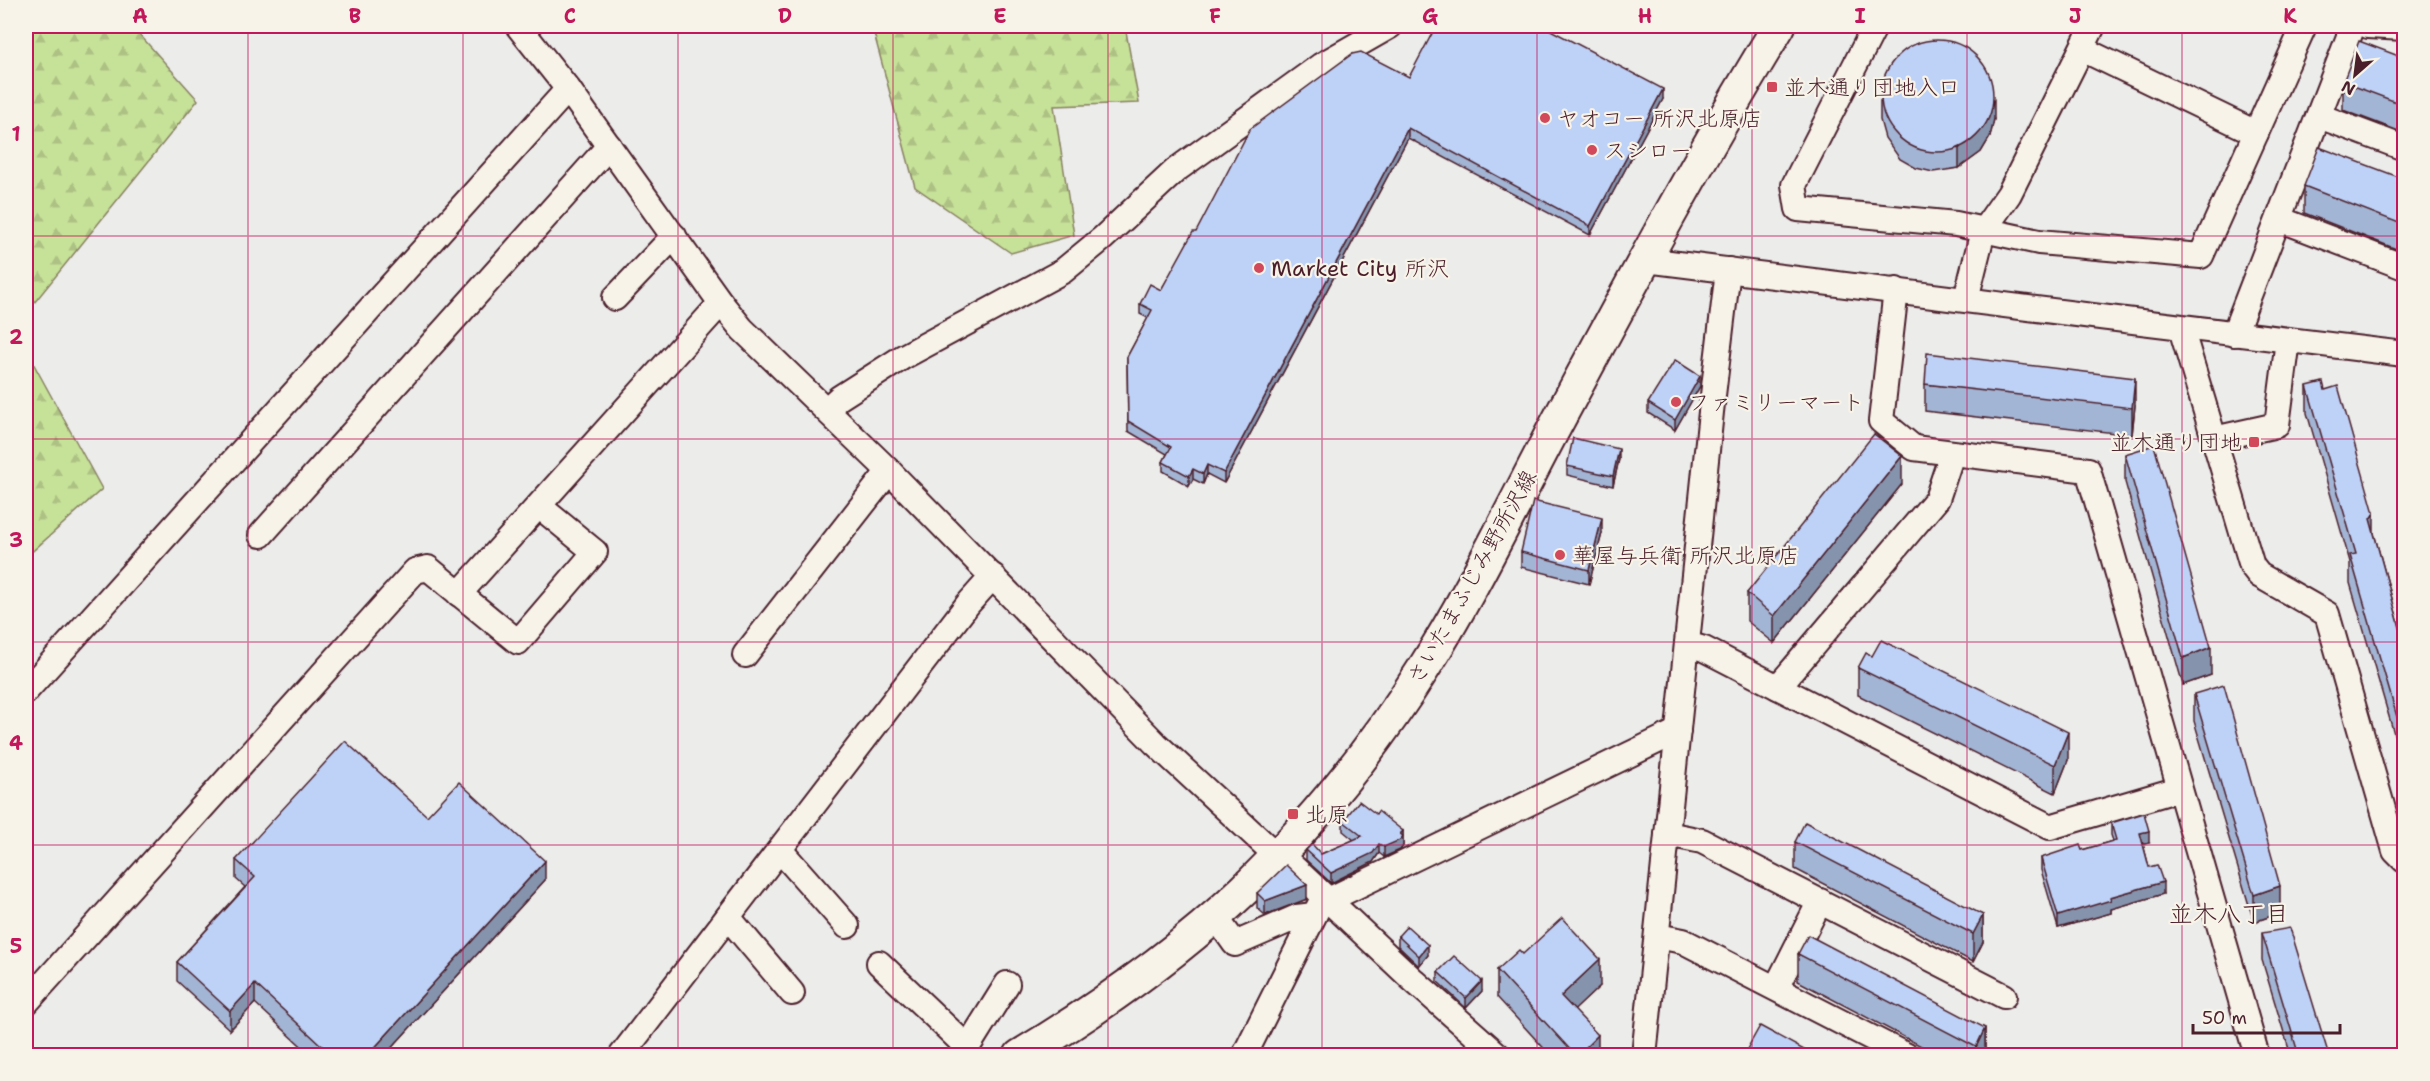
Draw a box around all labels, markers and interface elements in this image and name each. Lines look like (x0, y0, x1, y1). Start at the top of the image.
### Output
text: A (132, 3, 148, 29)
text: B (349, 3, 361, 29)
text: C (564, 3, 576, 29)
text: D (778, 3, 792, 29)
text: E (993, 3, 1007, 29)
text: F (1209, 3, 1221, 29)
text: G (1422, 3, 1438, 29)
text: H (1638, 3, 1652, 29)
text: I (1854, 3, 1866, 29)
text: J (2069, 3, 2082, 29)
text: K (2283, 3, 2297, 29)
north arrow (2325, 45, 2385, 105)
place label: 並木通り団地入口 (1784, 73, 1960, 102)
text: N (2338, 76, 2359, 100)
marker: 並木通り団地入口 (1765, 80, 1779, 94)
place label: ヤオコー 所沢北原店 (1557, 104, 1763, 133)
marker: ヤオコー 所沢北原店 (1538, 111, 1552, 125)
text: 1 (11, 121, 21, 147)
place label: スシロー (1604, 136, 1692, 165)
marker: スシロー (1585, 143, 1599, 157)
place label: Market City 所沢 (1271, 254, 1449, 283)
marker: Market City 所沢 (1252, 261, 1266, 275)
text: 2 (9, 324, 23, 350)
place label: ファミリーマート (1688, 388, 1864, 417)
marker: ファミリーマート (1669, 395, 1683, 409)
place label: 並木通り団地 (2110, 428, 2242, 457)
marker: 並木通り団地 (2247, 435, 2261, 449)
street label: さいたまふじみ野所沢線 (1401, 465, 1543, 689)
text: 3 (9, 527, 23, 553)
place label: 華屋与兵衛 所沢北原店 (1572, 541, 1800, 570)
marker: 華屋与兵衛 所沢北原店 (1553, 548, 1567, 562)
text: 4 (9, 730, 23, 756)
place label: 北原 (1305, 800, 1349, 829)
marker: 北原 (1286, 807, 1300, 821)
district label: 並木八丁目 (2169, 898, 2289, 930)
text: 5 (10, 933, 22, 959)
scale bar (2193, 997, 2340, 1035)
text: 50 m (2202, 1006, 2247, 1030)

